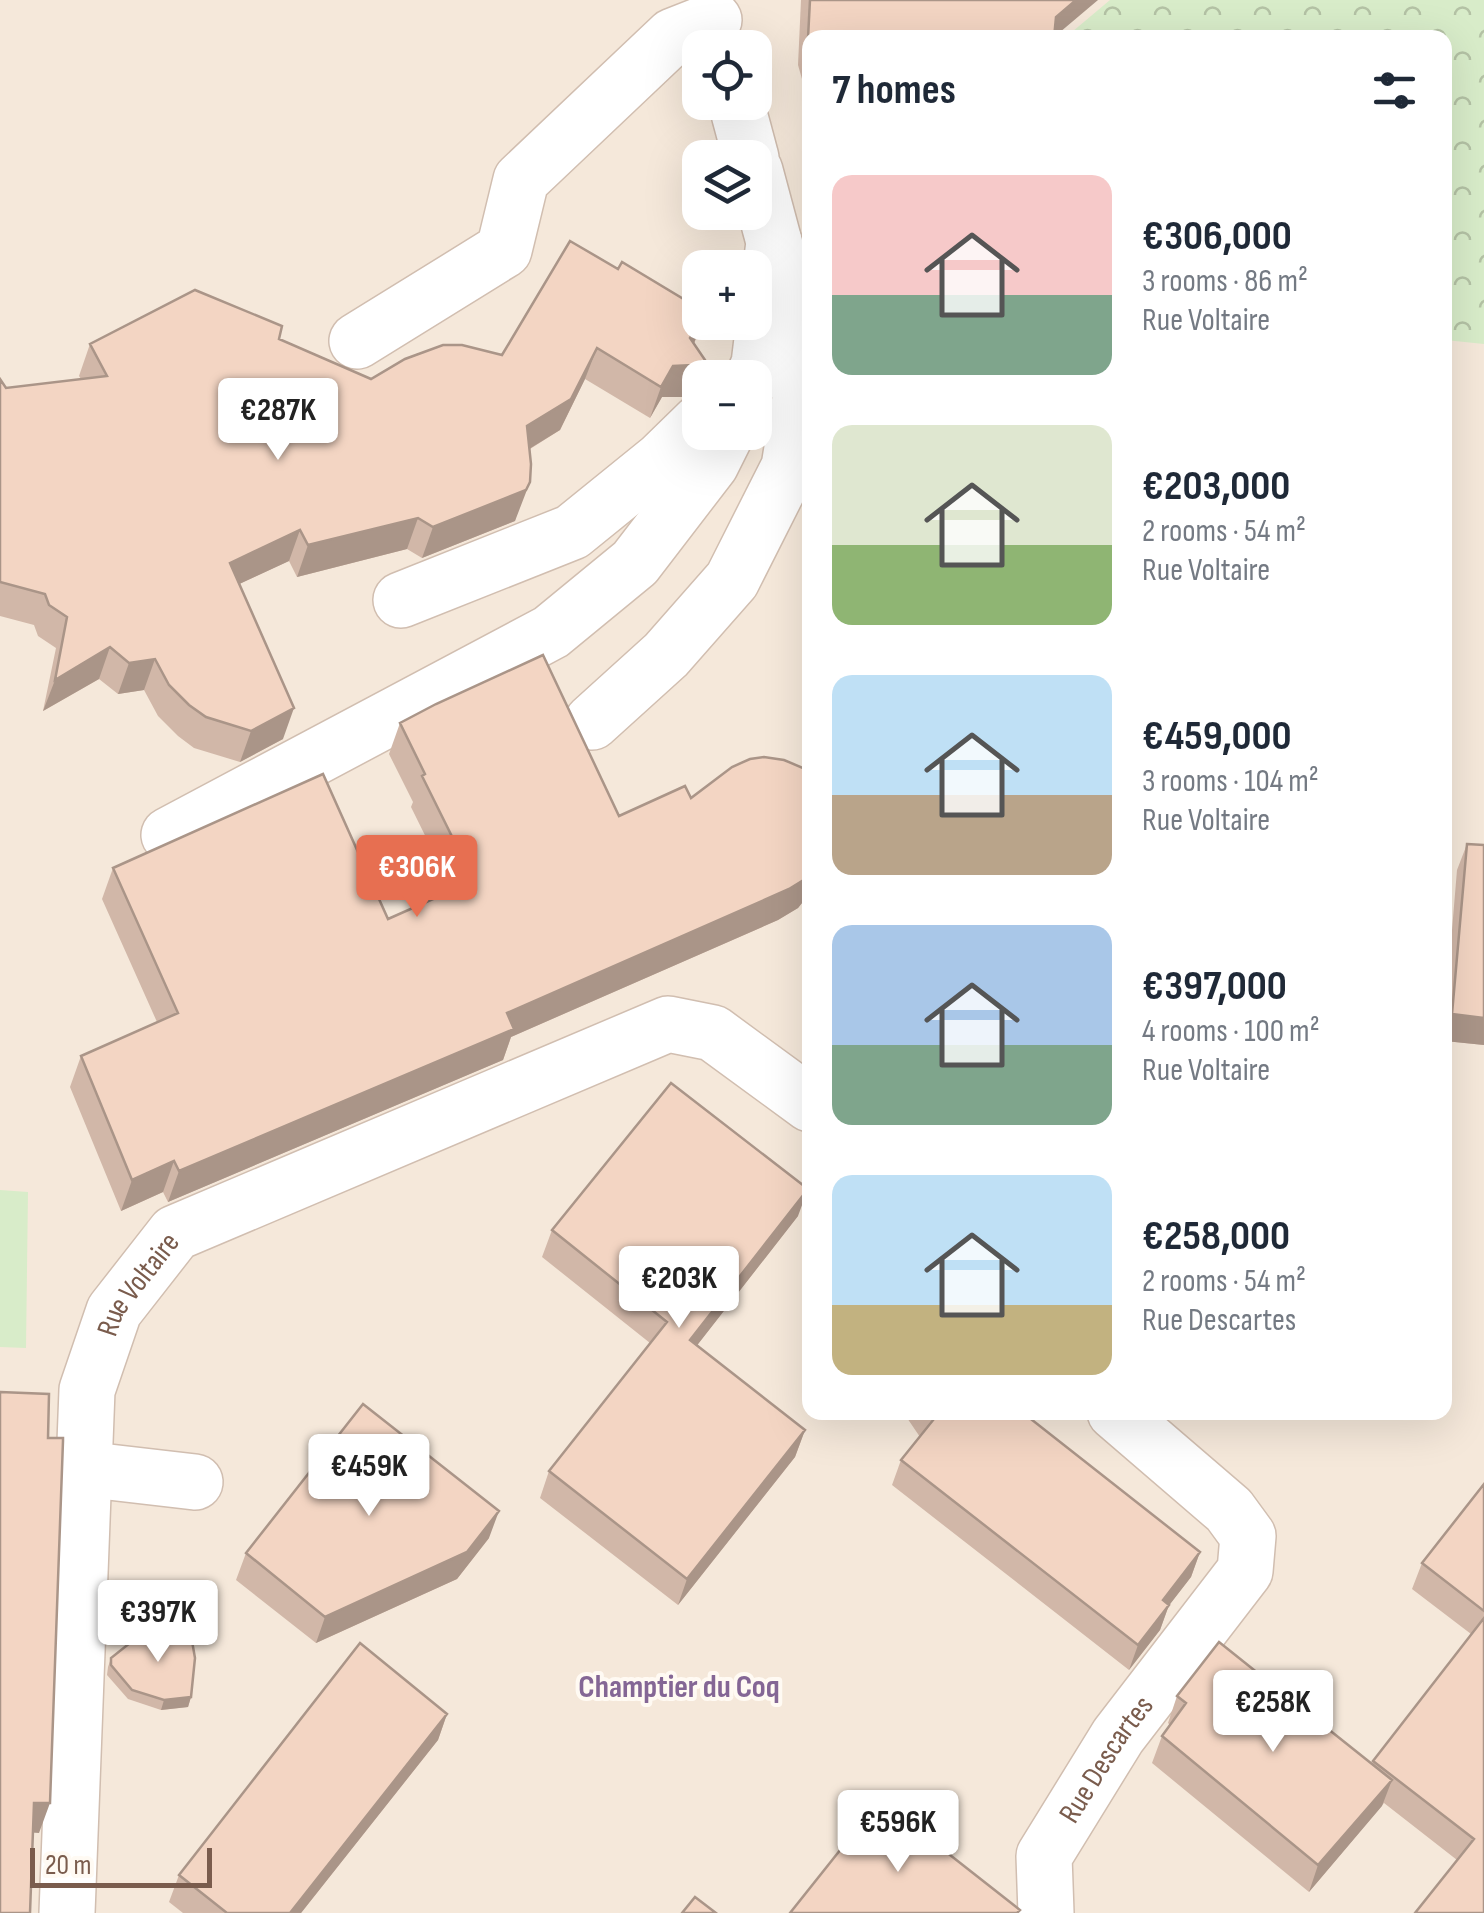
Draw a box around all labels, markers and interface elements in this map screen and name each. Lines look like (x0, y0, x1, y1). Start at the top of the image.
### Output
map controls (682, 30, 772, 450)
button: locate (682, 30, 772, 120)
icon: filters (1367, 63, 1422, 118)
text: 7 homes (832, 65, 956, 116)
button: layers (682, 140, 772, 230)
text: €306,000 (1142, 211, 1292, 262)
icon: home (912, 215, 1032, 335)
button: + (682, 250, 772, 340)
text: 3 rooms · 86 m² (1142, 262, 1308, 301)
text: Rue Voltaire (1142, 301, 1270, 340)
button: − (682, 360, 772, 450)
pin: €287K (208, 378, 348, 463)
text: €287K (240, 391, 316, 430)
text: €203,000 (1142, 461, 1290, 512)
icon: home (912, 465, 1032, 585)
text: 2 rooms · 54 m² (1142, 512, 1306, 551)
text: Rue Voltaire (1142, 551, 1270, 590)
text: €459,000 (1142, 711, 1291, 762)
icon: home (912, 715, 1032, 835)
text: 3 rooms · 104 m² (1142, 762, 1319, 801)
text: Rue Voltaire (1142, 801, 1270, 840)
pin: €306K (347, 835, 487, 920)
text: €306K (378, 848, 456, 887)
text: €397,000 (1142, 961, 1287, 1012)
icon: home (912, 965, 1032, 1085)
text: 4 rooms · 100 m² (1142, 1012, 1320, 1051)
text: Rue Voltaire (1142, 1051, 1270, 1090)
text: €258,000 (1142, 1211, 1290, 1262)
icon: home (912, 1215, 1032, 1335)
street label: Rue Voltaire (90, 1225, 188, 1341)
pin: €203K (609, 1246, 749, 1331)
text: €203K (641, 1259, 717, 1298)
text: 2 rooms · 54 m² (1142, 1262, 1306, 1301)
text: Rue Descartes (1142, 1301, 1296, 1340)
pin: €459K (299, 1434, 439, 1519)
text: €459K (330, 1447, 408, 1486)
pin: €397K (88, 1580, 228, 1665)
text: €397K (120, 1593, 196, 1632)
district label: Champtier du Coq (578, 1668, 780, 1707)
pin: €258K (1203, 1670, 1343, 1755)
text: €258K (1235, 1683, 1311, 1722)
street label: Rue Descartes (1052, 1689, 1161, 1830)
pin: €596K (828, 1790, 968, 1875)
text: €596K (860, 1803, 936, 1842)
scale bar (30, 1843, 212, 1888)
text: 20 m (45, 1849, 91, 1882)

